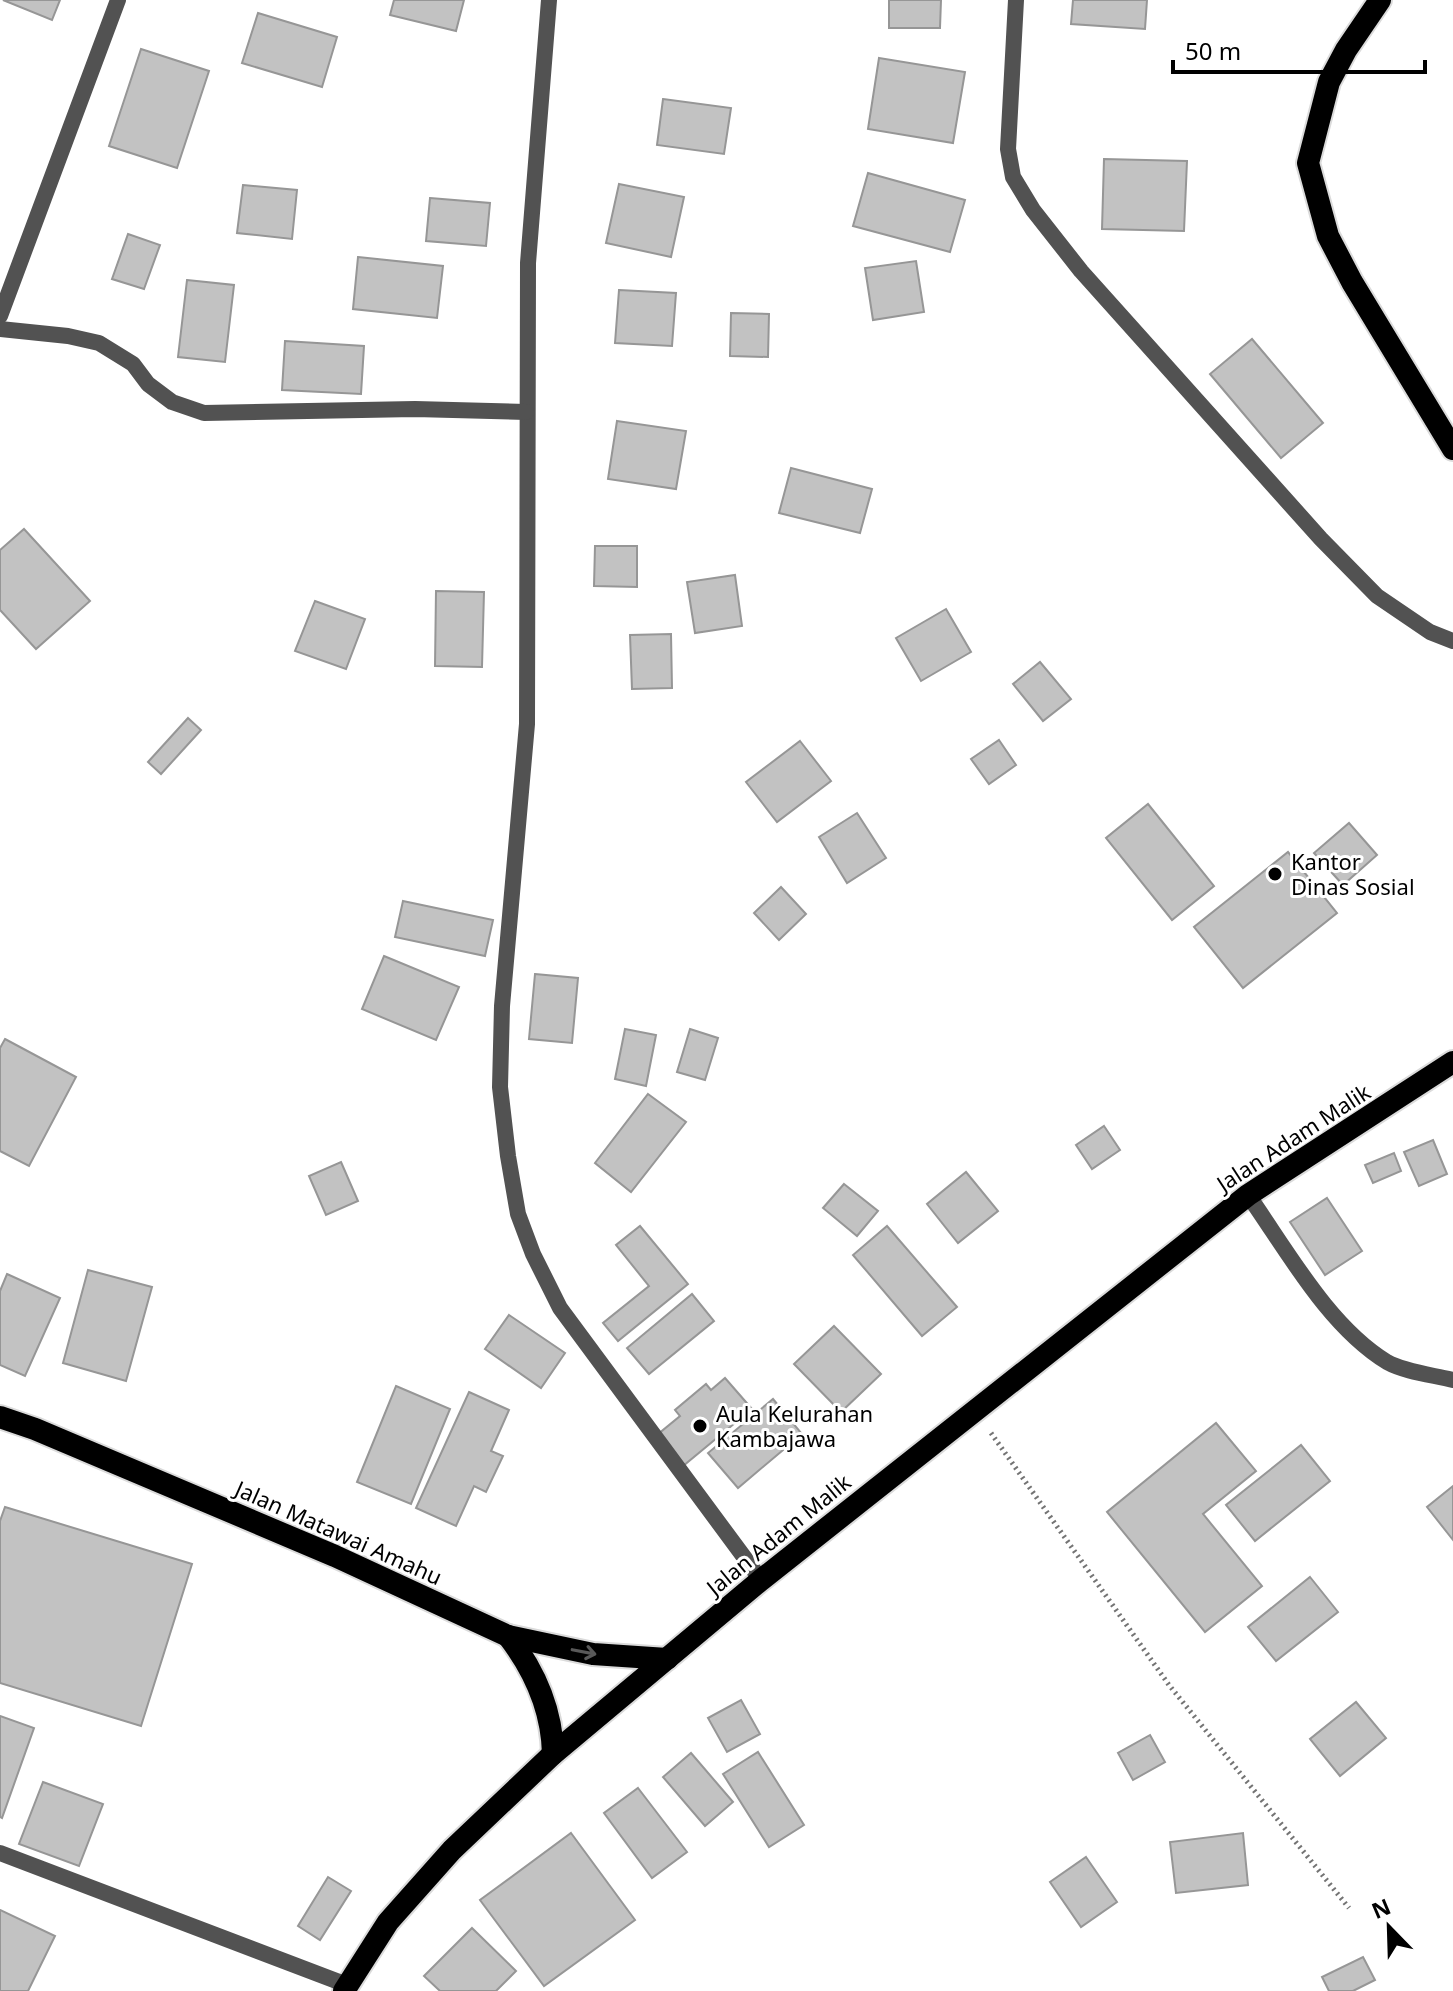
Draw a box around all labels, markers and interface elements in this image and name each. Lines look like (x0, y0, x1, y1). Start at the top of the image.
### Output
scale bar (1173, 24, 1425, 74)
text: 50 m (1185, 34, 1241, 67)
place label: Kantor Dinas Sosial (1291, 846, 1415, 901)
marker: Kantor Dinas Sosial (1266, 865, 1284, 883)
street label: Jalan Adam Malik (1209, 1076, 1376, 1199)
place label: Aula Kelurahan Kambajawa (716, 1398, 873, 1453)
marker: Aula Kelurahan Kambajawa (691, 1417, 709, 1435)
street label: Jalan Adam Malik (698, 1466, 857, 1603)
street label: Jalan Matawai Amahu (229, 1472, 447, 1591)
one-way arrow (571, 1645, 596, 1660)
north arrow (1349, 1887, 1429, 1967)
text: N (1367, 1890, 1395, 1925)

